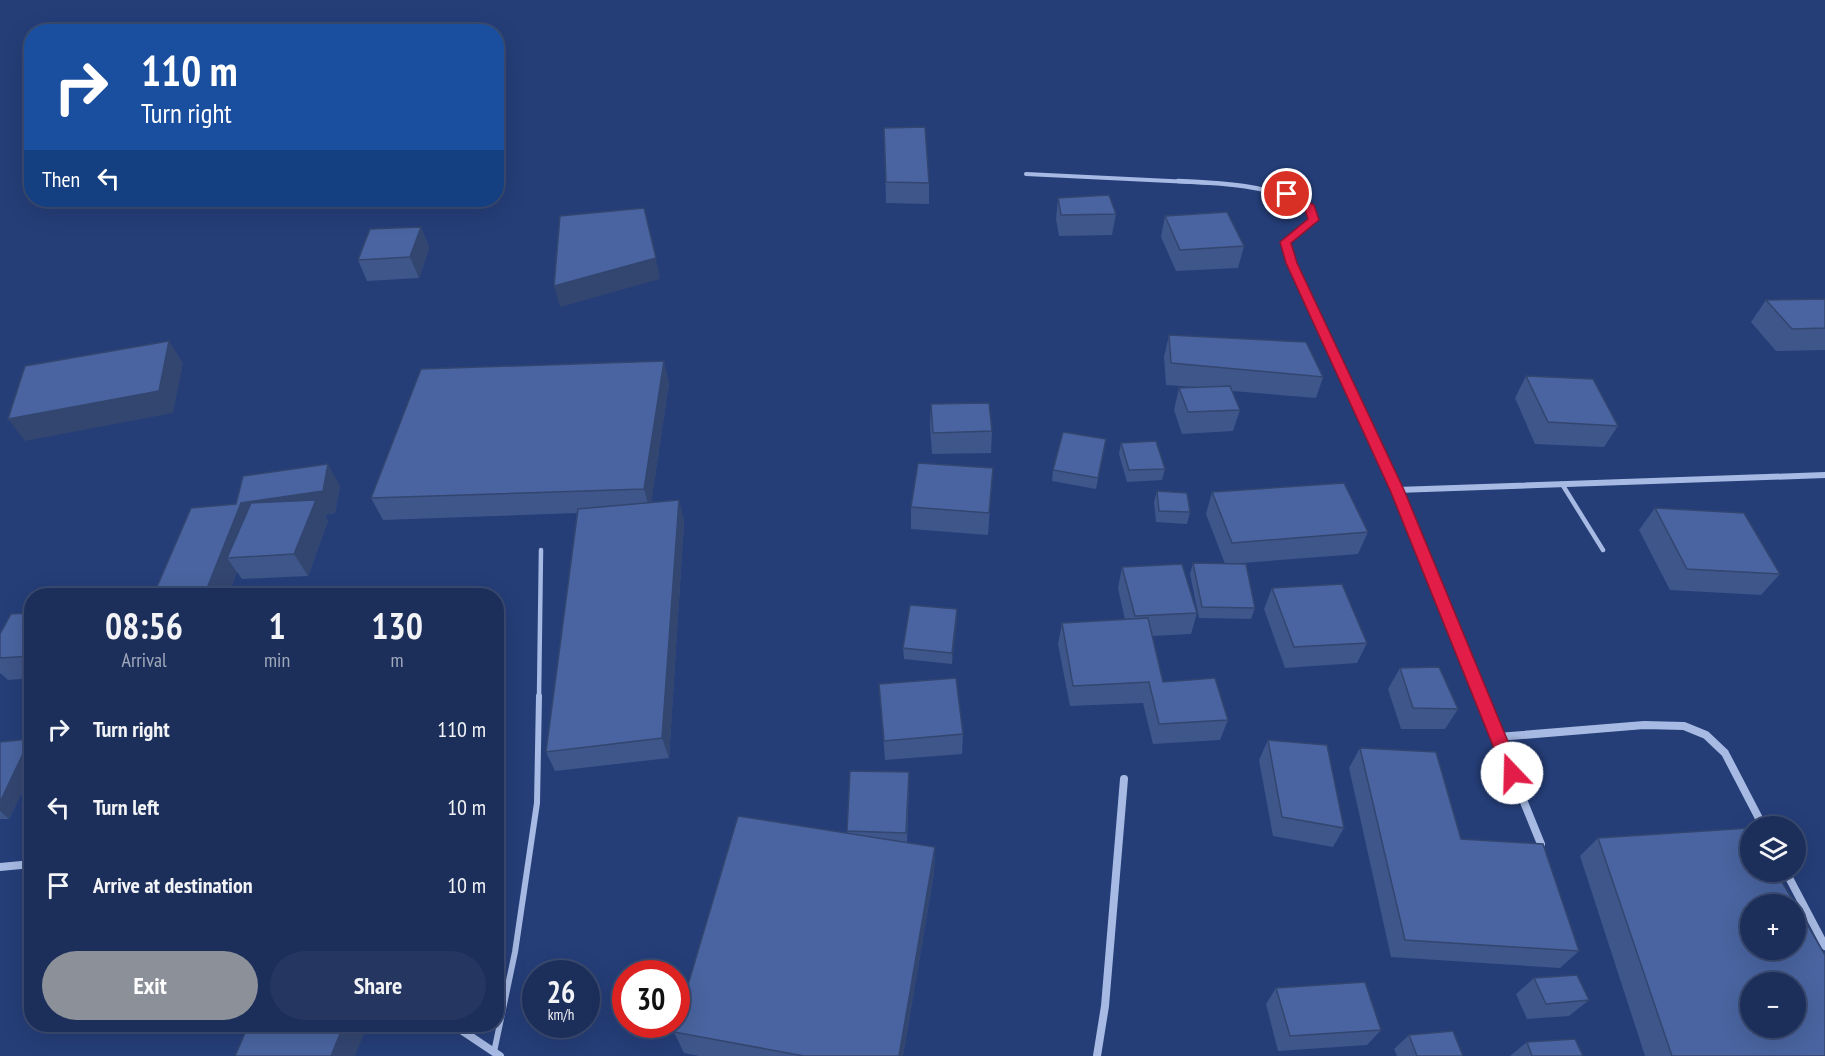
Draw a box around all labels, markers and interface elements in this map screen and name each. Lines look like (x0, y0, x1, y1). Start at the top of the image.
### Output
text: 110 m (141, 43, 238, 98)
icon: right (42, 48, 120, 126)
text: Turn right (141, 96, 232, 130)
icon: left (92, 162, 125, 195)
text: Then (42, 165, 80, 193)
pin (1261, 168, 1312, 219)
icon: arrive (1270, 177, 1303, 210)
text: 08:56 (105, 602, 183, 649)
text: 1 (268, 602, 286, 649)
text: 130 (371, 602, 423, 649)
text: Arrival (121, 647, 167, 673)
text: min (264, 647, 290, 673)
text: m (391, 647, 404, 673)
icon: right (42, 713, 75, 746)
text: Turn right (93, 715, 170, 743)
text: 110 m (437, 715, 486, 743)
position arrow (1480, 741, 1544, 805)
icon: left (42, 791, 75, 824)
text: Turn left (93, 793, 159, 821)
text: 10 m (447, 793, 486, 821)
map controls (1740, 816, 1806, 1038)
button: layers (1740, 816, 1806, 882)
icon: arrive (42, 869, 75, 902)
text: Arrive at destination (93, 871, 253, 899)
text: 10 m (447, 871, 486, 899)
button: + (1740, 894, 1806, 960)
button: Exit (42, 951, 258, 1020)
button: Share (270, 951, 486, 1020)
speed limit sign: 30 (612, 960, 690, 1038)
text: 26 (547, 972, 575, 1011)
button: − (1740, 972, 1806, 1038)
text: km/h (548, 1005, 574, 1024)

